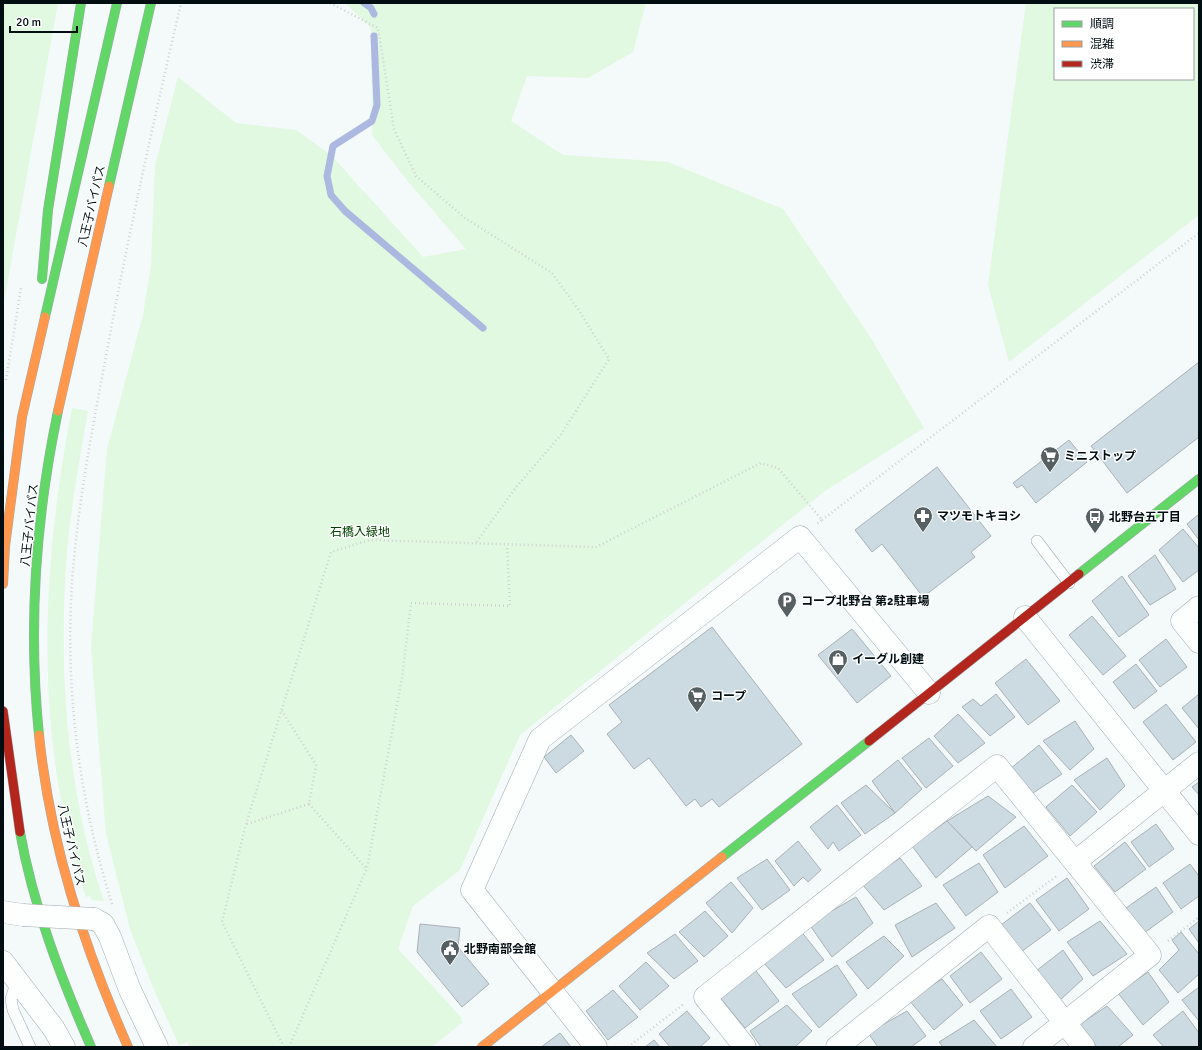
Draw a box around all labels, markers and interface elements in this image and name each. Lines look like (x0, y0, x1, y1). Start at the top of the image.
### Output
scale bar (10, 8, 77, 34)
legend (1054, 8, 1194, 80)
text: 20 m (16, 15, 41, 30)
text: 順調 (1090, 17, 1114, 32)
text: 混雑 (1090, 37, 1114, 52)
text: 渋滞 (1090, 57, 1114, 72)
street label: 八王子バイパス (75, 164, 109, 248)
supermarket icon: ミニストップ (1039, 445, 1061, 473)
place label: ミニストップ (1064, 449, 1136, 464)
street label: 八王子バイパス (18, 483, 42, 567)
pharmacy icon: マツモトキヨシ (912, 505, 934, 533)
bus stop icon: 北野台五丁目 (1084, 506, 1106, 534)
place label: マツモトキヨシ (937, 509, 1021, 524)
place label: 北野台五丁目 (1109, 510, 1181, 525)
park label: 石橋入緑地 (330, 525, 390, 540)
parking icon: コープ北野台 第2駐車場 (776, 590, 798, 618)
place label: コープ北野台 第2駐車場 (801, 594, 929, 609)
shop icon: イーグル創建 (827, 648, 849, 676)
place label: イーグル創建 (852, 652, 924, 667)
supermarket icon: コープ (686, 685, 708, 713)
place label: コープ (711, 689, 746, 704)
street label: 八王子バイパス (54, 803, 88, 887)
public building icon: 北野南部会館 (439, 938, 461, 966)
place label: 北野南部会館 (464, 942, 536, 957)

